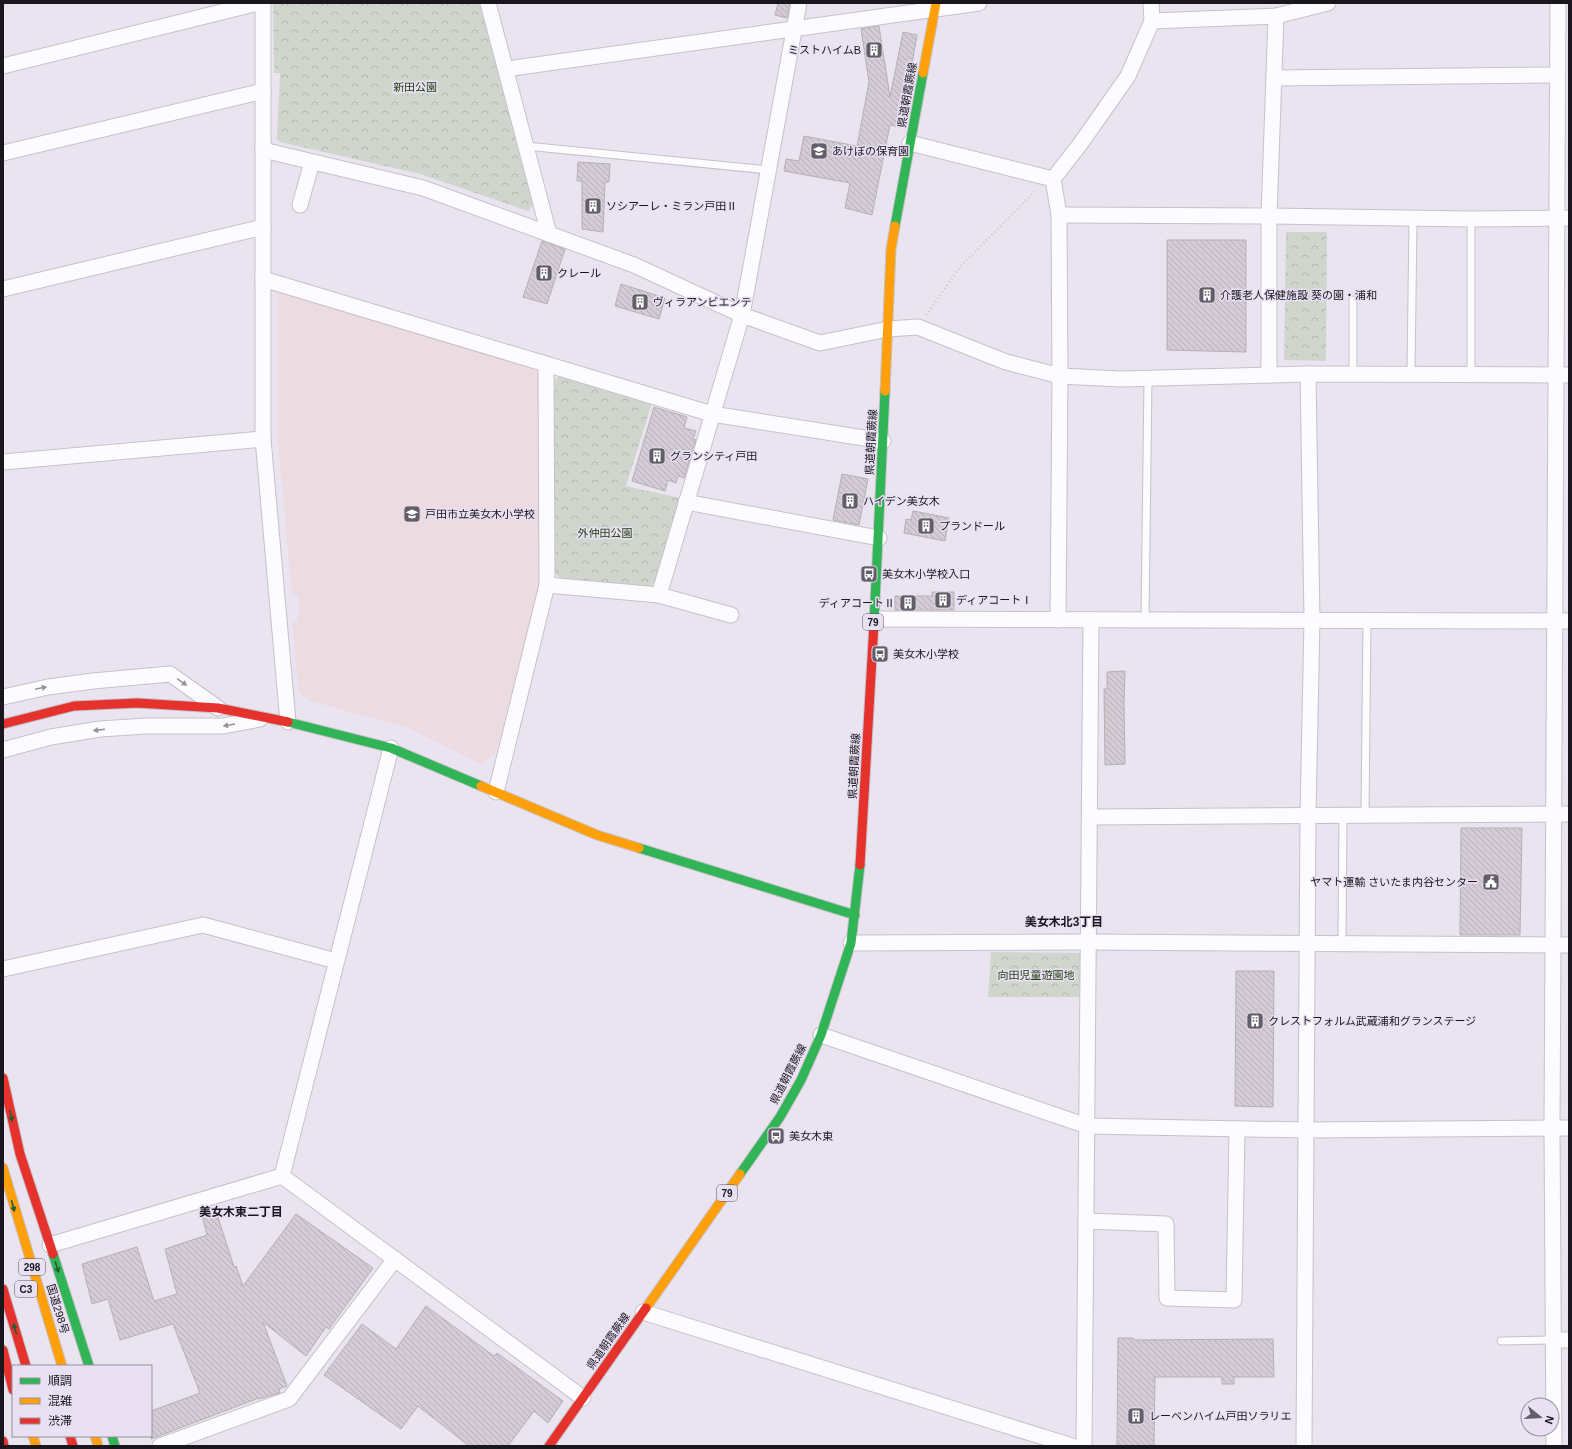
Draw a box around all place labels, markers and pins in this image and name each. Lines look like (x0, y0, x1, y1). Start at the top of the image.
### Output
building icon: ミストハイムB (864, 40, 884, 60)
place label: ミストハイムB (788, 44, 861, 56)
school or university icon: あけぼの保育園 (809, 141, 829, 161)
place label: あけぼの保育園 (832, 145, 909, 157)
building icon: ソシアーレ・ミラン戸田Ⅱ (583, 196, 603, 216)
place label: ソシアーレ・ミラン戸田Ⅱ (606, 200, 737, 212)
building icon: クレール (534, 263, 554, 283)
place label: クレール (557, 267, 601, 279)
building icon: 介護老人保健施設 葵の園・浦和 (1197, 285, 1217, 305)
place label: 介護老人保健施設 葵の園・浦和 (1220, 289, 1377, 301)
building icon: ヴィラアンビエンテ (630, 292, 650, 312)
place label: ヴィラアンビエンテ (653, 296, 752, 308)
building icon: グランシティ戸田 (647, 446, 667, 466)
place label: グランシティ戸田 (670, 450, 757, 462)
building icon: ハイデン美女木 (840, 491, 860, 511)
place label: ハイデン美女木 (863, 495, 940, 507)
school or university icon: 戸田市立美女木小学校 (402, 504, 422, 524)
place label: 戸田市立美女木小学校 (425, 508, 535, 520)
building icon: プランドール (916, 516, 936, 536)
place label: プランドール (939, 520, 1005, 532)
bus stop icon: 美女木小学校入口 (859, 564, 879, 584)
place label: 美女木小学校入口 (882, 568, 970, 580)
building icon: ディアコートⅠ (933, 590, 953, 610)
building icon: ディアコートⅡ (898, 593, 918, 613)
place label: ディアコートⅠ (956, 594, 1032, 606)
place label: ディアコートⅡ (819, 597, 895, 609)
bus stop icon: 美女木小学校 (870, 644, 890, 664)
place label: 美女木小学校 (893, 648, 959, 660)
public building icon: ヤマト運輸 さいたま内谷センター (1481, 872, 1501, 892)
place label: ヤマト運輸 さいたま内谷センター (1310, 876, 1478, 888)
building icon: クレストフォルム武蔵浦和グランステージ (1245, 1011, 1265, 1031)
place label: クレストフォルム武蔵浦和グランステージ (1268, 1015, 1476, 1027)
bus stop icon: 美女木東 (766, 1126, 786, 1146)
place label: 美女木東 (789, 1130, 833, 1142)
building icon: レーベンハイム戸田ソラリエ (1126, 1406, 1146, 1426)
place label: レーベンハイム戸田ソラリエ (1149, 1410, 1292, 1422)

